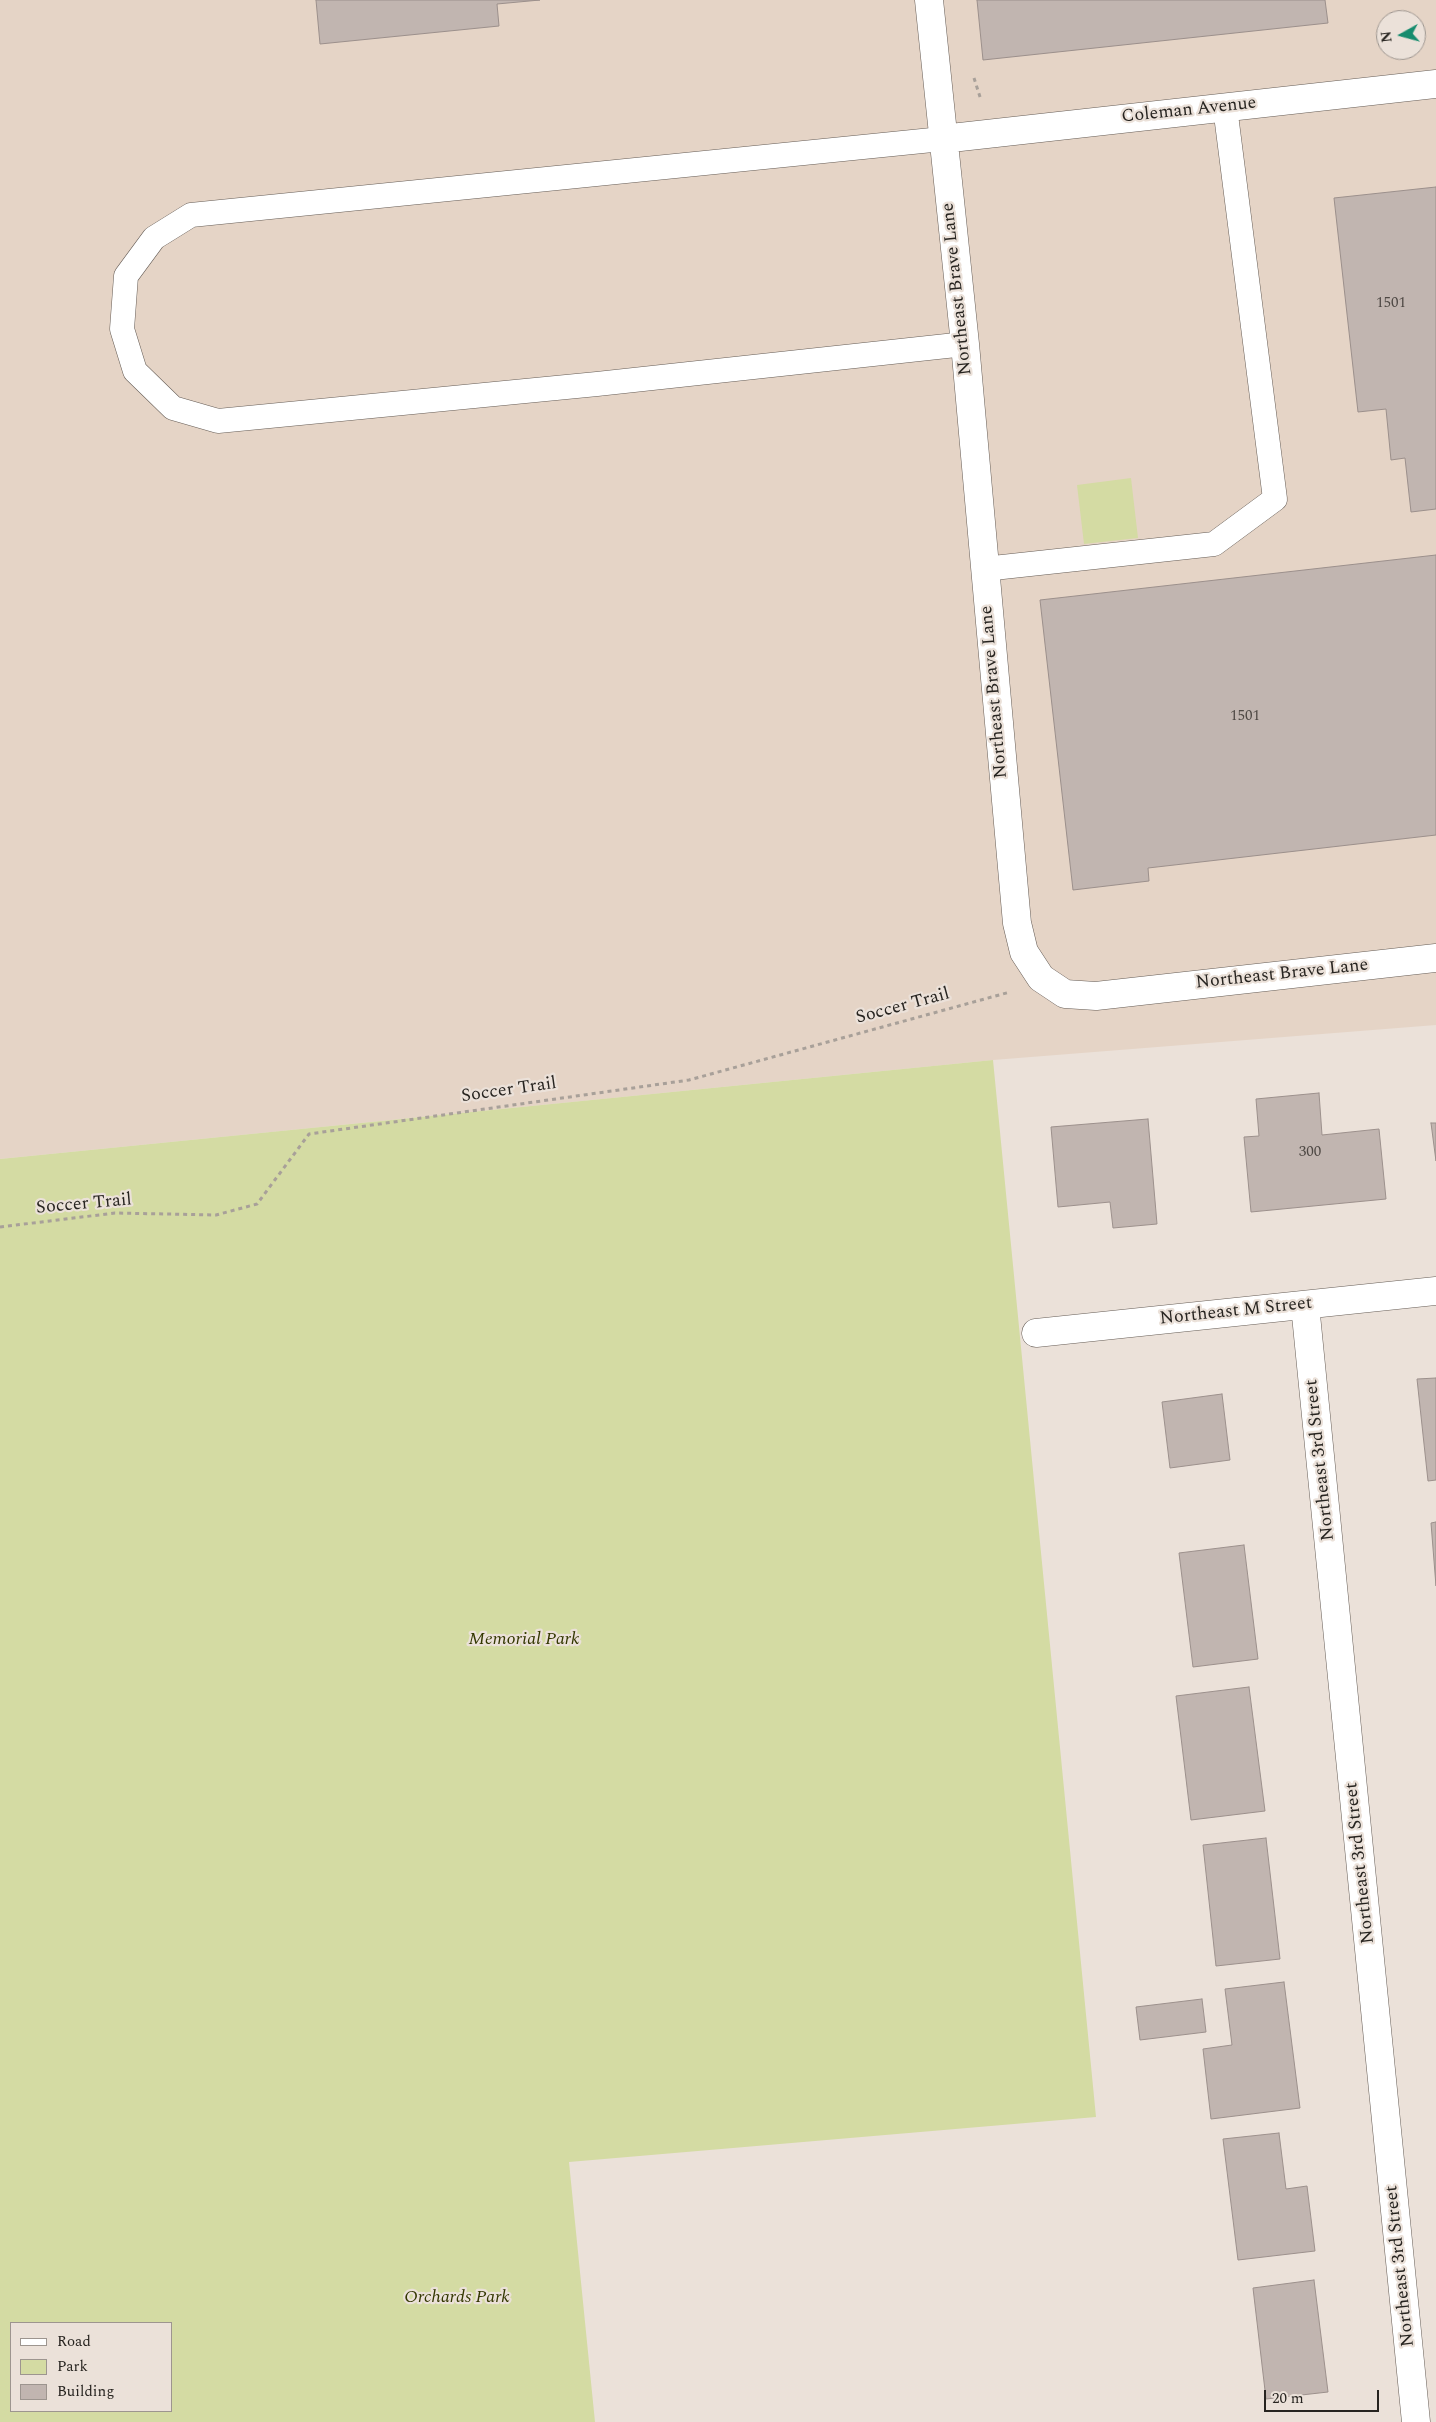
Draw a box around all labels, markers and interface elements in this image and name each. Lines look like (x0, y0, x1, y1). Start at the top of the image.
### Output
north arrow (1376, 10, 1426, 60)
text: N (1375, 30, 1398, 44)
street label: Coleman Avenue (1121, 93, 1257, 129)
street label: Northeast Brave Lane (938, 202, 978, 376)
house number: 1501 (1376, 295, 1406, 313)
street label: Northeast Brave Lane (977, 605, 1013, 779)
house number: 1501 (1230, 708, 1260, 726)
street label: Northeast Brave Lane (1195, 955, 1369, 995)
street label: Soccer Trail (854, 984, 952, 1030)
street label: Soccer Trail (460, 1074, 558, 1108)
house number: 300 (1299, 1144, 1321, 1162)
street label: Soccer Trail (35, 1190, 133, 1220)
street label: Northeast M Street (1159, 1293, 1313, 1331)
street label: Northeast 3rd Street (1302, 1378, 1340, 1542)
park label: Memorial Park (469, 1629, 579, 1651)
street label: Northeast 3rd Street (1342, 1781, 1380, 1945)
street label: Northeast 3rd Street (1382, 2184, 1420, 2348)
park label: Orchards Park (404, 2287, 510, 2309)
legend (10, 2322, 172, 2412)
text: Road (57, 2330, 91, 2353)
text: Park (57, 2355, 88, 2378)
text: Building (57, 2380, 114, 2403)
scale bar (1266, 2380, 1381, 2412)
text: 20 m (1272, 2387, 1304, 2410)

